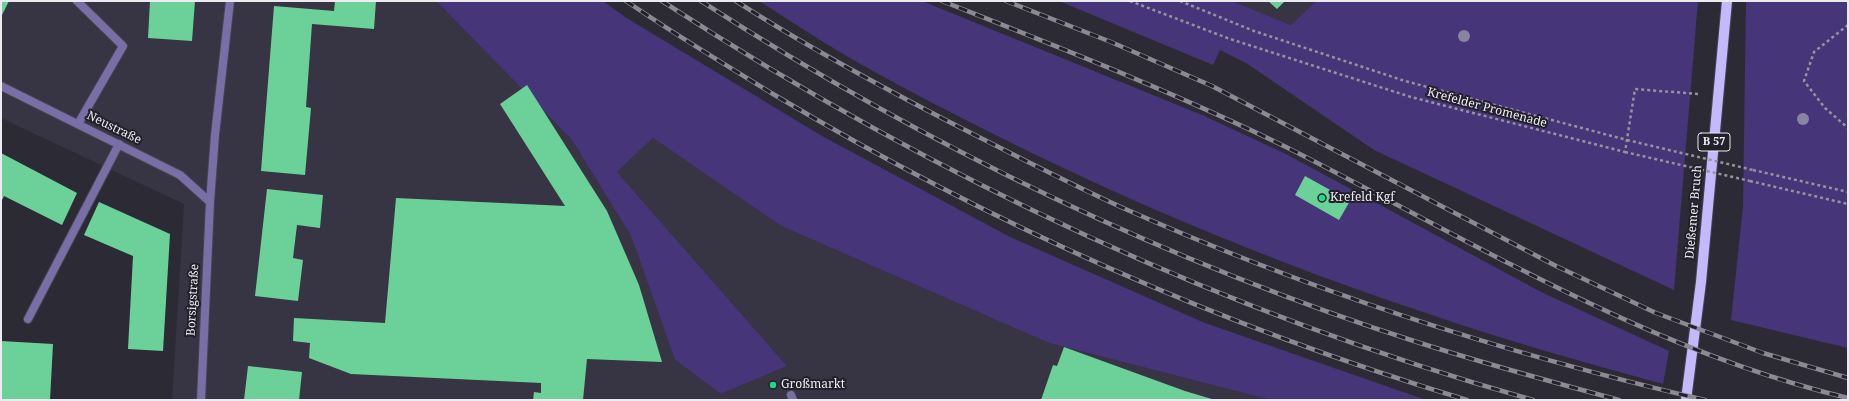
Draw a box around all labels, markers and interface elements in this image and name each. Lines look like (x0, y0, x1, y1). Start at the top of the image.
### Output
street label: Krefelder Promenade (1426, 85, 1548, 131)
street label: Neustraße (84, 109, 144, 147)
road number: B 57 (1698, 133, 1730, 151)
street label: Dießemer Bruch (1683, 164, 1705, 260)
place label: Krefeld Kgf (1330, 191, 1395, 205)
marker: Krefeld Kgf (1317, 193, 1327, 203)
street label: Borsigstraße (184, 264, 202, 336)
place label: Großmarkt (781, 378, 845, 392)
marker: Großmarkt (768, 380, 778, 390)

